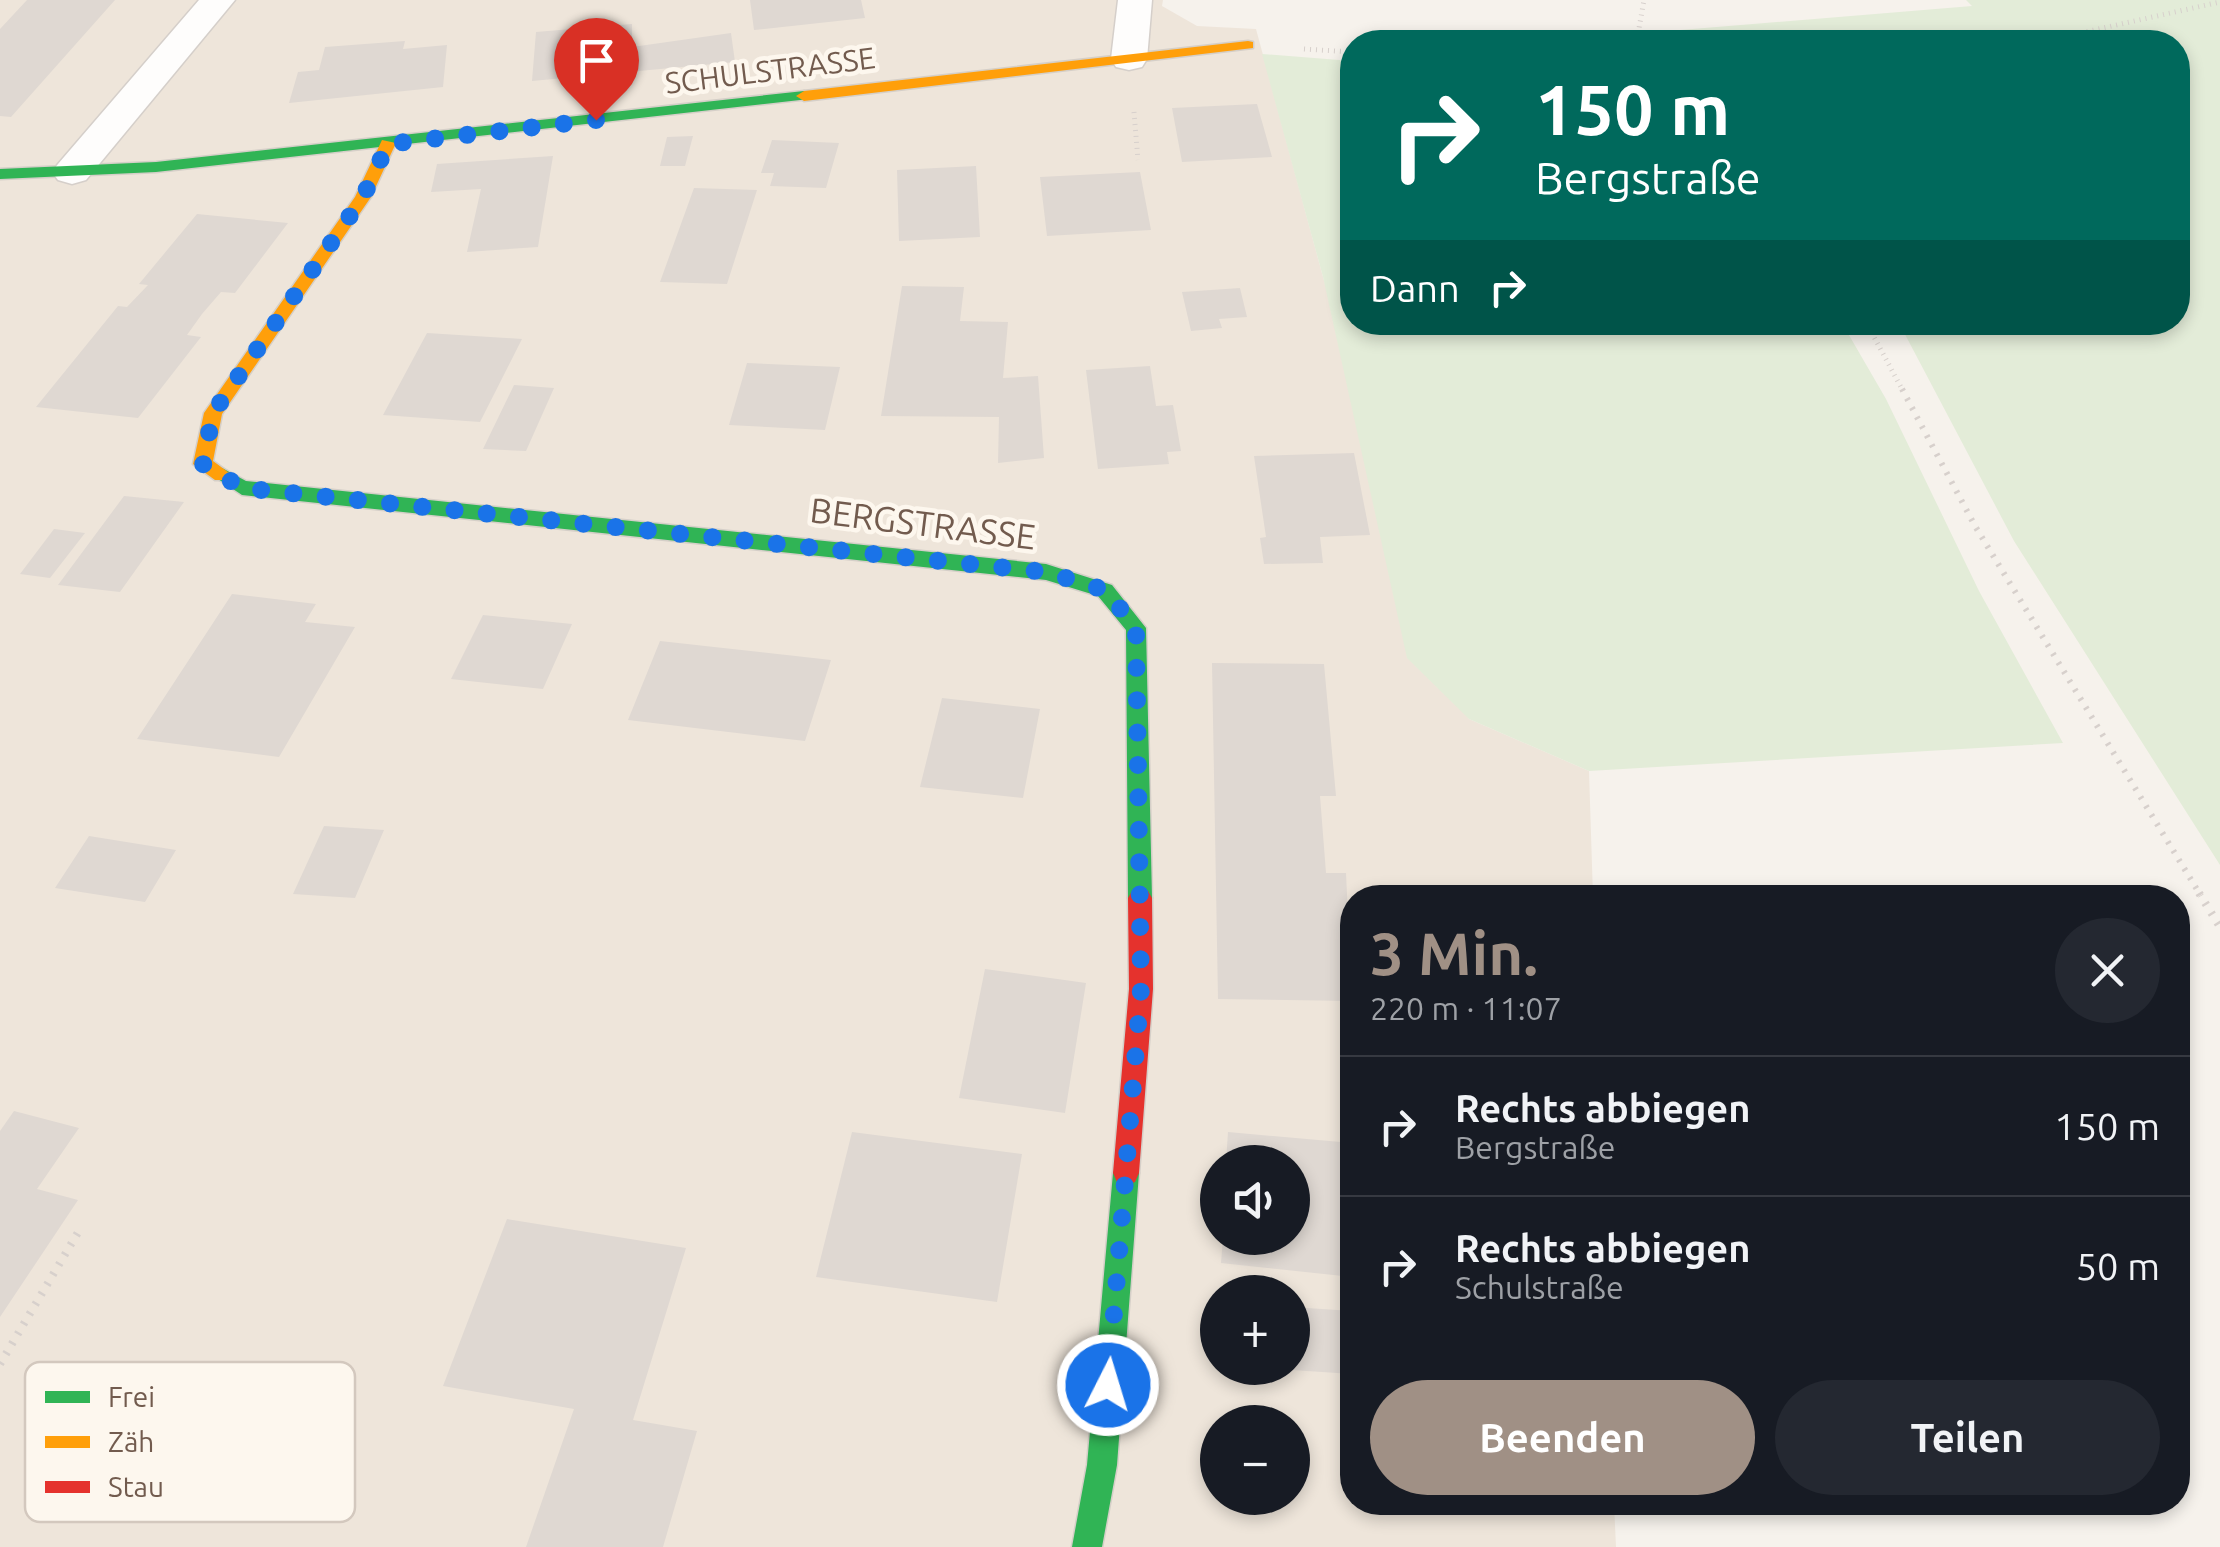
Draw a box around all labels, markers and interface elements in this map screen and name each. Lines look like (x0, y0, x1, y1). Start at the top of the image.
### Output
pin (554, 18, 639, 121)
icon: arrive (569, 33, 624, 88)
street label: SCHULSTRASSE (663, 40, 877, 100)
icon: right (1370, 70, 1500, 200)
text: 150 m (1535, 70, 1730, 148)
text: Bergstraße (1535, 152, 1761, 203)
icon: right (1480, 260, 1535, 315)
text: Dann (1370, 267, 1460, 309)
street label: BERGSTRASSE (808, 489, 1038, 557)
button: close (2055, 918, 2160, 1023)
text: 3 Min. (1370, 919, 1538, 986)
text: 220 m · 11:07 (1370, 990, 1562, 1026)
text: Rechts abbiegen (1455, 1087, 1750, 1129)
icon: right (1370, 1099, 1425, 1154)
text: 150 m (2054, 1105, 2160, 1147)
text: Bergstraße (1455, 1129, 1615, 1165)
map controls (1200, 1145, 1310, 1515)
button: sound (1200, 1145, 1310, 1255)
text: Rechts abbiegen (1455, 1227, 1750, 1269)
icon: right (1370, 1239, 1425, 1294)
text: 50 m (2076, 1245, 2160, 1287)
text: Schulstraße (1455, 1269, 1624, 1305)
button: + (1200, 1275, 1310, 1385)
position arrow (1056, 1333, 1160, 1437)
legend (25, 1362, 355, 1522)
button: Beenden (1370, 1380, 1755, 1495)
button: Teilen (1775, 1380, 2160, 1495)
text: Frei (108, 1381, 155, 1412)
button: − (1200, 1405, 1310, 1515)
text: Zäh (108, 1426, 154, 1457)
text: Stau (108, 1471, 164, 1502)

